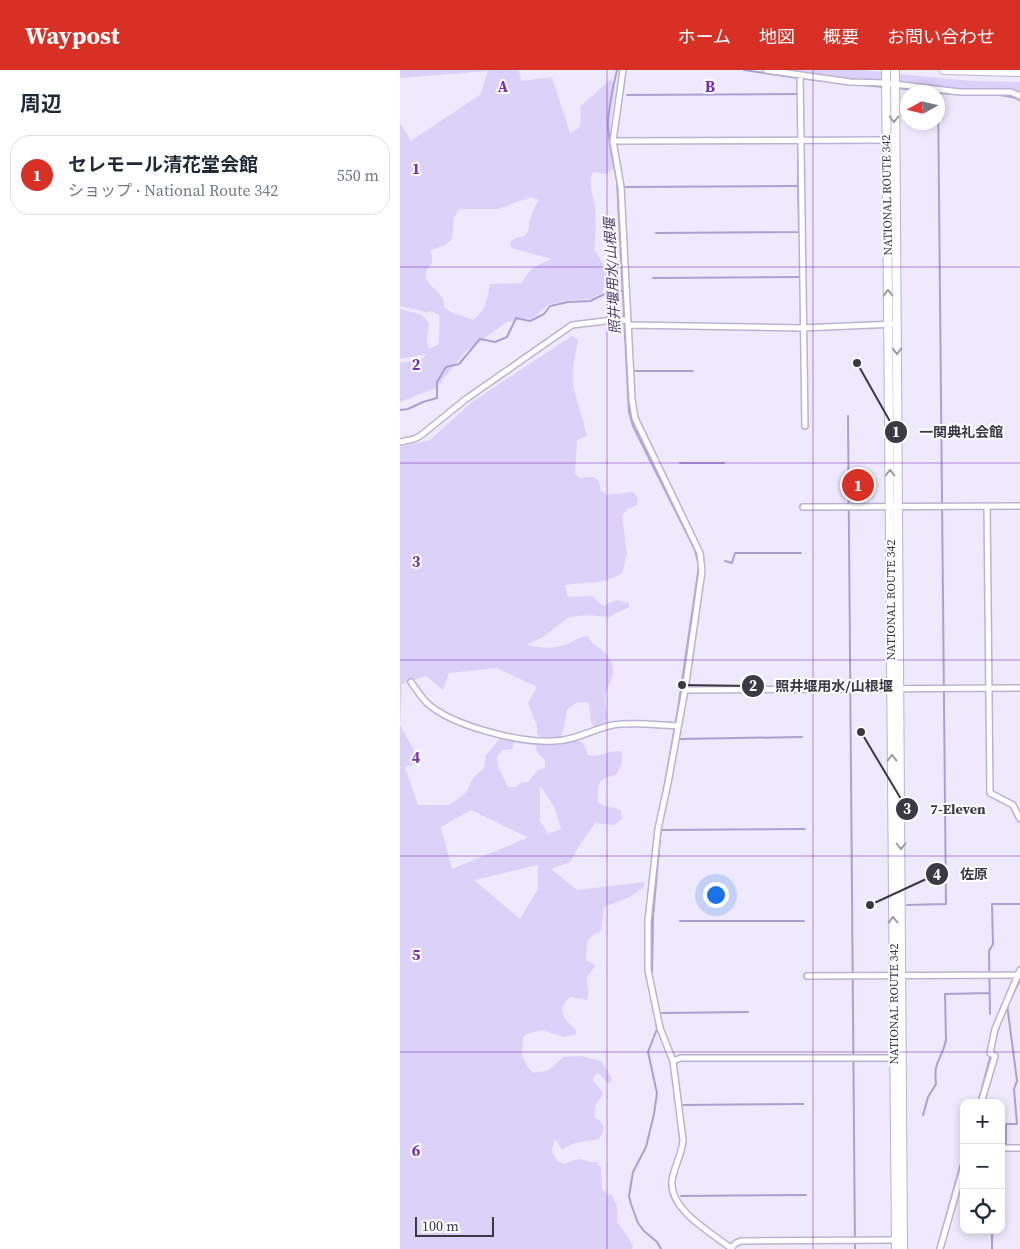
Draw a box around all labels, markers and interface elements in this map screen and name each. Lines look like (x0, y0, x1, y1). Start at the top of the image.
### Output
text: Waypost (25, 19, 120, 52)
text: ホーム (678, 24, 731, 49)
text: 地図 (759, 24, 795, 49)
text: 概要 (823, 24, 859, 49)
text: お問い合わせ (887, 24, 995, 49)
text: A (498, 75, 509, 97)
text: B (705, 75, 716, 97)
north arrow (900, 85, 945, 130)
text: 周辺 (20, 89, 62, 118)
one-way arrow (889, 115, 899, 123)
street label: NATIONAL ROUTE 342 (878, 134, 896, 256)
text: セレモール清花堂会館 (68, 151, 258, 177)
text: 1 (412, 157, 420, 179)
text: 1 (33, 164, 41, 186)
text: 550 m (337, 164, 379, 186)
text: ショップ · National Route 342 (68, 179, 278, 201)
water label: 照井堰用水/山根堰 (599, 214, 625, 335)
one-way arrow (883, 289, 894, 297)
one-way arrow (892, 348, 902, 355)
text: 2 (412, 353, 421, 375)
callout: 一関典礼会館 (884, 417, 1013, 446)
text: 1 (892, 421, 900, 442)
text: 一関典礼会館 (919, 422, 1003, 442)
pin: 1 (842, 466, 874, 504)
one-way arrow (885, 469, 895, 476)
street label: NATIONAL ROUTE 342 (883, 539, 899, 661)
text: 3 (412, 550, 421, 572)
callout: 照井堰用水/山根堰 (741, 671, 903, 700)
text: 2 (749, 675, 757, 696)
text: 照井堰用水/山根堰 (775, 676, 893, 696)
text: 4 (412, 746, 421, 768)
one-way arrow (887, 754, 897, 762)
callout: 7-Eleven (895, 795, 995, 824)
text: 3 (903, 798, 911, 819)
text: 7-Eleven (930, 799, 986, 819)
one-way arrow (895, 842, 906, 850)
callout: 佐原 (925, 860, 998, 889)
text: 4 (933, 864, 941, 885)
text: 佐原 (960, 864, 988, 884)
your location (703, 882, 729, 908)
one-way arrow (888, 916, 899, 924)
text: 5 (412, 943, 421, 965)
street label: NATIONAL ROUTE 342 (886, 943, 902, 1065)
map controls (960, 1099, 1005, 1234)
button: + (960, 1099, 1005, 1144)
text: 6 (412, 1139, 421, 1161)
button: − (960, 1144, 1005, 1189)
button: locate (960, 1189, 1005, 1234)
scale bar (415, 1214, 494, 1237)
text: 100 m (422, 1216, 459, 1236)

